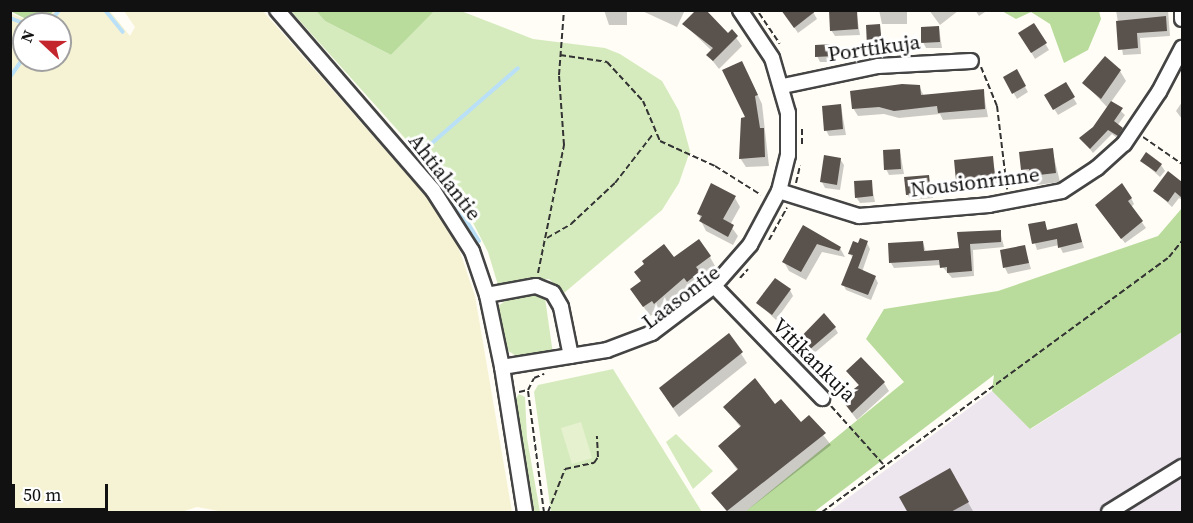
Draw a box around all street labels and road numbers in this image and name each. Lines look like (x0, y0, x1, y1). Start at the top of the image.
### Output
street label: Porttikuja (826, 29, 922, 67)
street label: Ahtialantie (403, 129, 487, 225)
street label: Nousionrinne (909, 162, 1041, 202)
street label: Laasontie (637, 260, 725, 334)
street label: Vitikankuja (767, 313, 861, 407)

